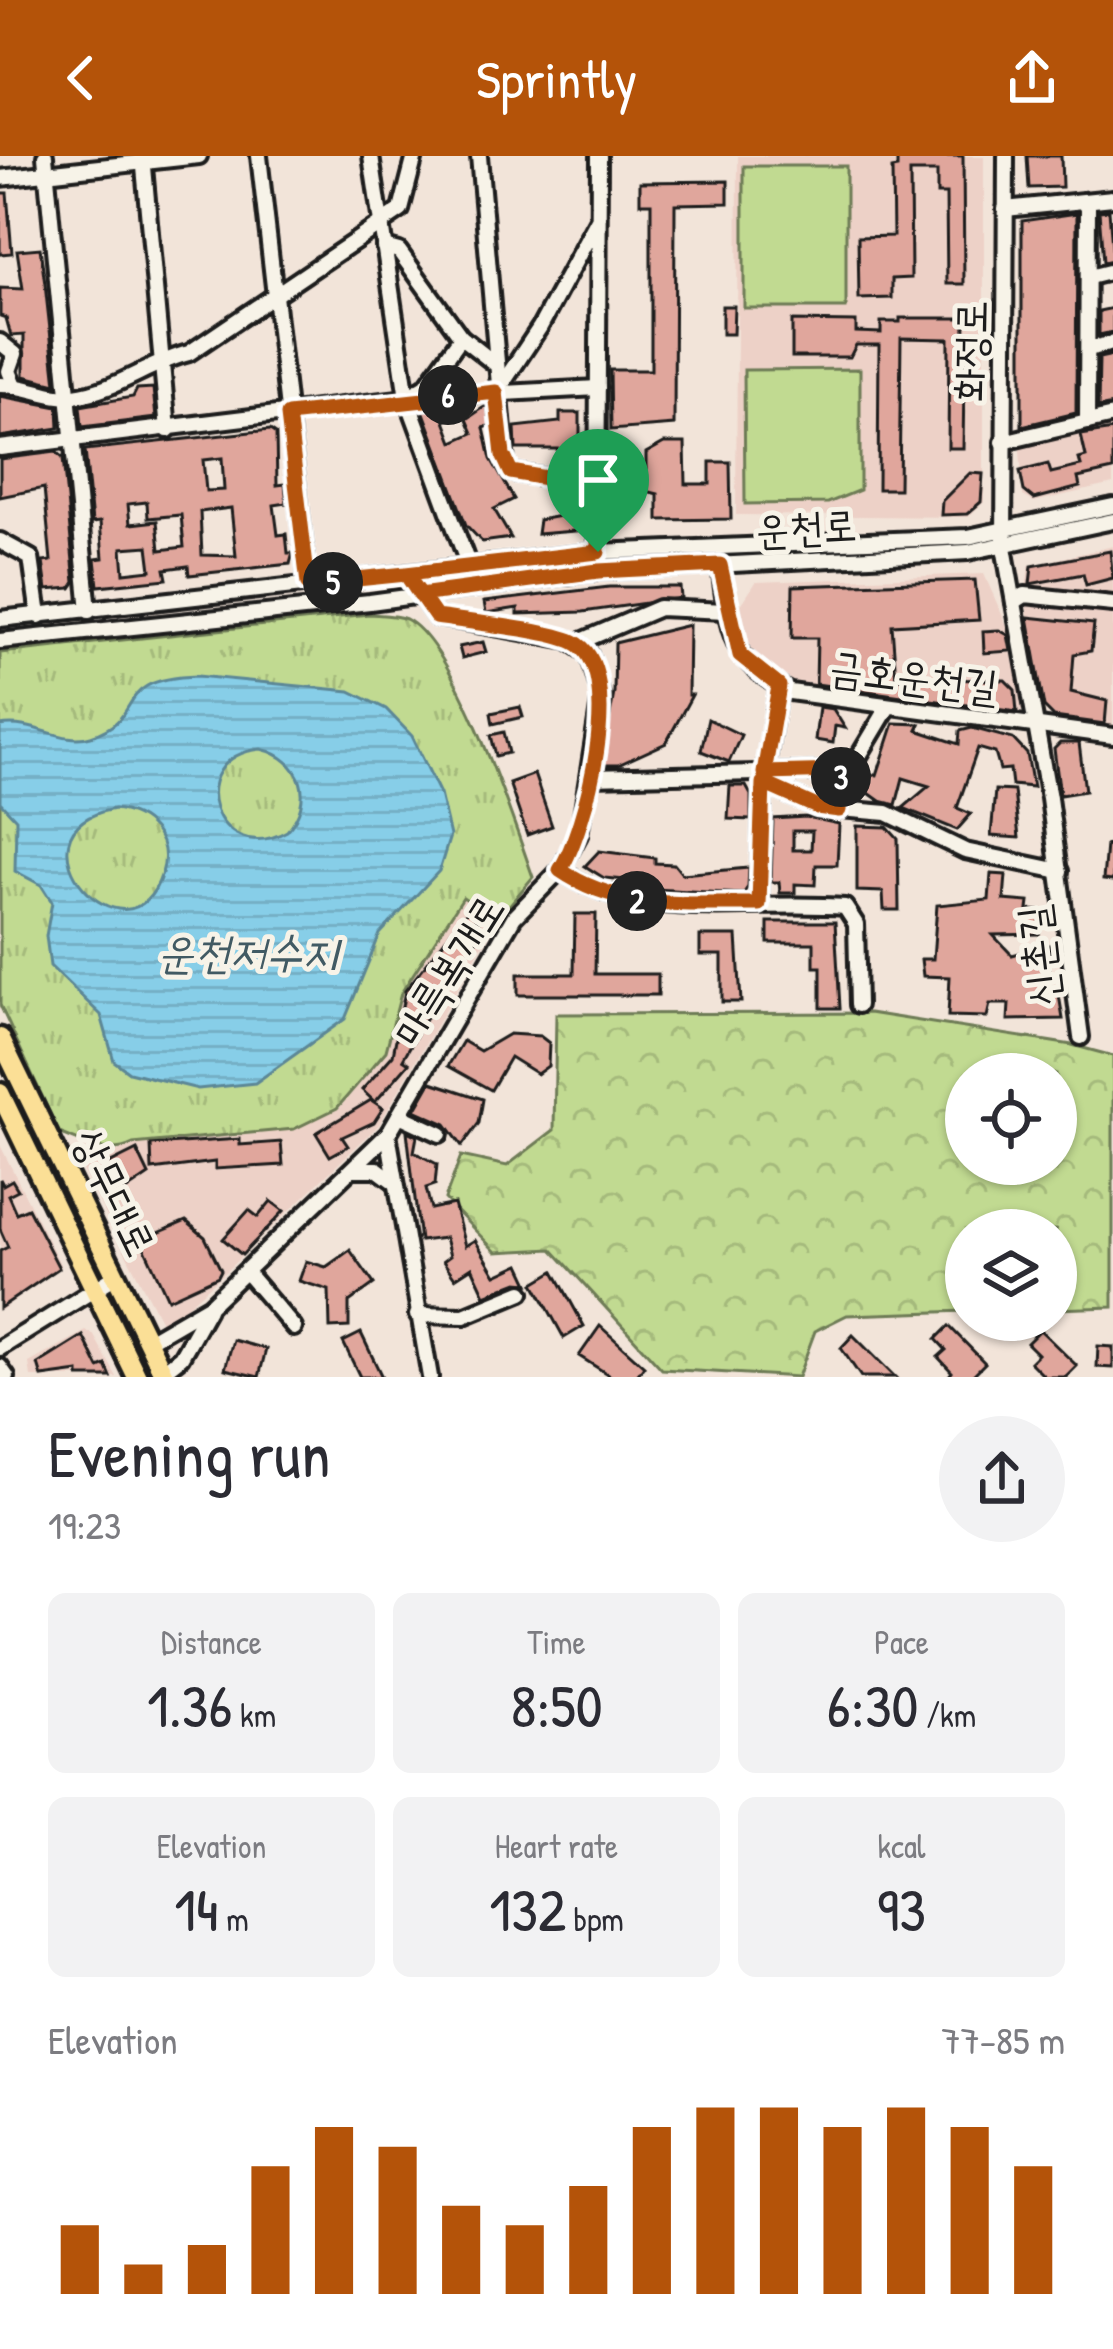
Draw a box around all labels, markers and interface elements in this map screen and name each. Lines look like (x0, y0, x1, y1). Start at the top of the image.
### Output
text: Sprintly (476, 42, 637, 115)
icon: back (48, 45, 114, 111)
icon: share (999, 45, 1065, 111)
street label: 화정로 (940, 300, 999, 402)
pin: 6 (418, 365, 478, 425)
text: 6 (441, 373, 455, 417)
pin (547, 429, 649, 552)
icon: arrive (565, 447, 631, 513)
street label: 운천로 (754, 495, 858, 558)
pin: 5 (303, 552, 363, 612)
text: 5 (326, 560, 340, 604)
street label: 금호운천길 (827, 637, 1001, 714)
pin: 3 (811, 747, 871, 807)
text: 3 (834, 755, 848, 799)
pin: 2 (607, 871, 667, 931)
text: 2 (629, 879, 645, 923)
street label: 마륵복개로 (379, 883, 517, 1056)
street label: 신촌길 (1003, 902, 1072, 1010)
water label: 운천저수지 (157, 921, 343, 982)
map controls (945, 1053, 1077, 1341)
button: locate (945, 1053, 1077, 1185)
street label: 상무대로 (60, 1119, 171, 1265)
button: layers (945, 1209, 1077, 1341)
text: Evening run (48, 1408, 330, 1498)
button: share (939, 1416, 1065, 1542)
text: 19:23 (48, 1498, 121, 1551)
text: Distance (161, 1620, 262, 1664)
text: Time (527, 1620, 586, 1664)
text: Pace (874, 1620, 929, 1664)
text: 1.36 (147, 1664, 232, 1746)
text: 8:50 (510, 1664, 603, 1746)
text: 6:30 (827, 1664, 918, 1746)
text: km (232, 1693, 276, 1737)
text: /km (918, 1693, 976, 1737)
text: Elevation (157, 1824, 266, 1868)
text: Heart rate (495, 1824, 618, 1868)
text: kcal (877, 1824, 926, 1868)
text: 14 (174, 1868, 219, 1950)
text: 132 (489, 1868, 566, 1950)
text: 93 (877, 1868, 926, 1950)
text: m (219, 1897, 249, 1941)
text: bpm (566, 1897, 624, 1941)
text: Elevation (48, 2013, 178, 2066)
text: 77–85 m (941, 2013, 1065, 2066)

